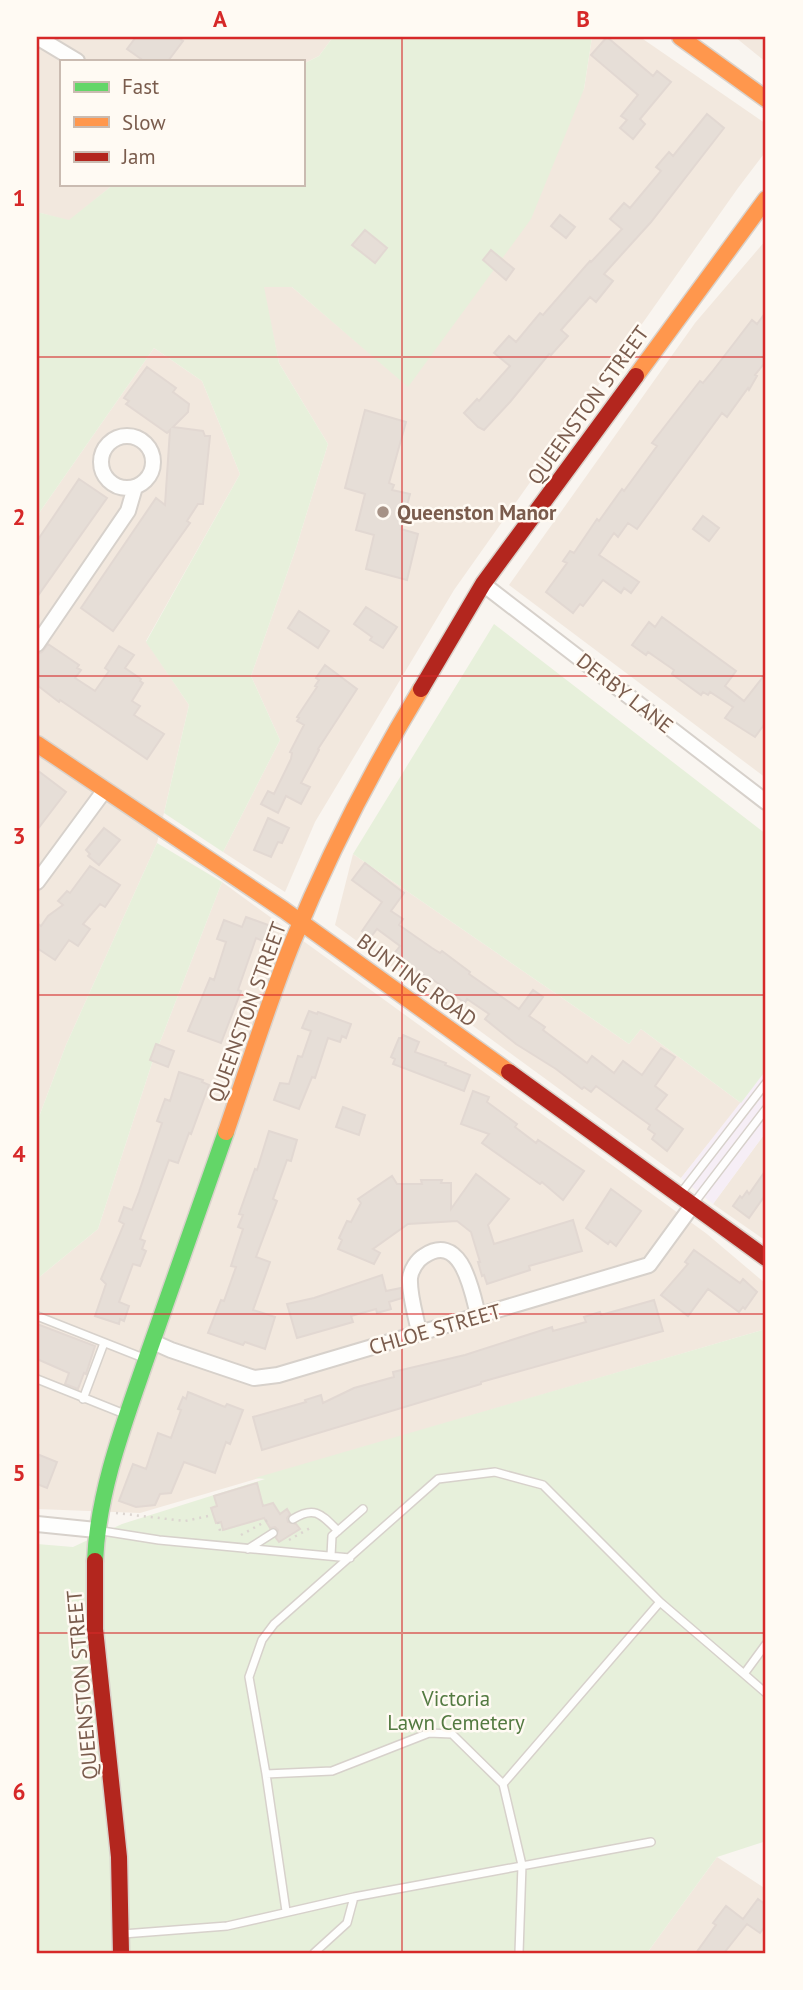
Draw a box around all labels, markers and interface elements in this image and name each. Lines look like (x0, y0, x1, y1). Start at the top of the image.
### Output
text: A (213, 4, 227, 33)
text: B (576, 4, 590, 33)
legend (60, 60, 304, 186)
text: Fast (122, 73, 159, 100)
text: Slow (122, 109, 166, 136)
text: Jam (121, 143, 156, 170)
text: 1 (12, 183, 26, 212)
street label: QUEENSTON STREET (521, 320, 655, 490)
place label: Queenston Manor (397, 499, 557, 526)
text: 2 (12, 502, 26, 531)
marker: Queenston Manor (375, 504, 391, 520)
street label: DERBY LANE (571, 647, 679, 739)
text: 3 (12, 821, 26, 850)
street label: QUEENSTON STREET (202, 918, 292, 1106)
street label: BUNTING ROAD (352, 927, 482, 1033)
text: 4 (12, 1139, 26, 1168)
street label: CHLOE STREET (366, 1297, 505, 1361)
text: 5 (12, 1458, 26, 1487)
street label: QUEENSTON STREET (60, 1589, 104, 1781)
park label: Victoria Lawn Cemetery (387, 1685, 525, 1736)
text: 6 (12, 1777, 26, 1806)

